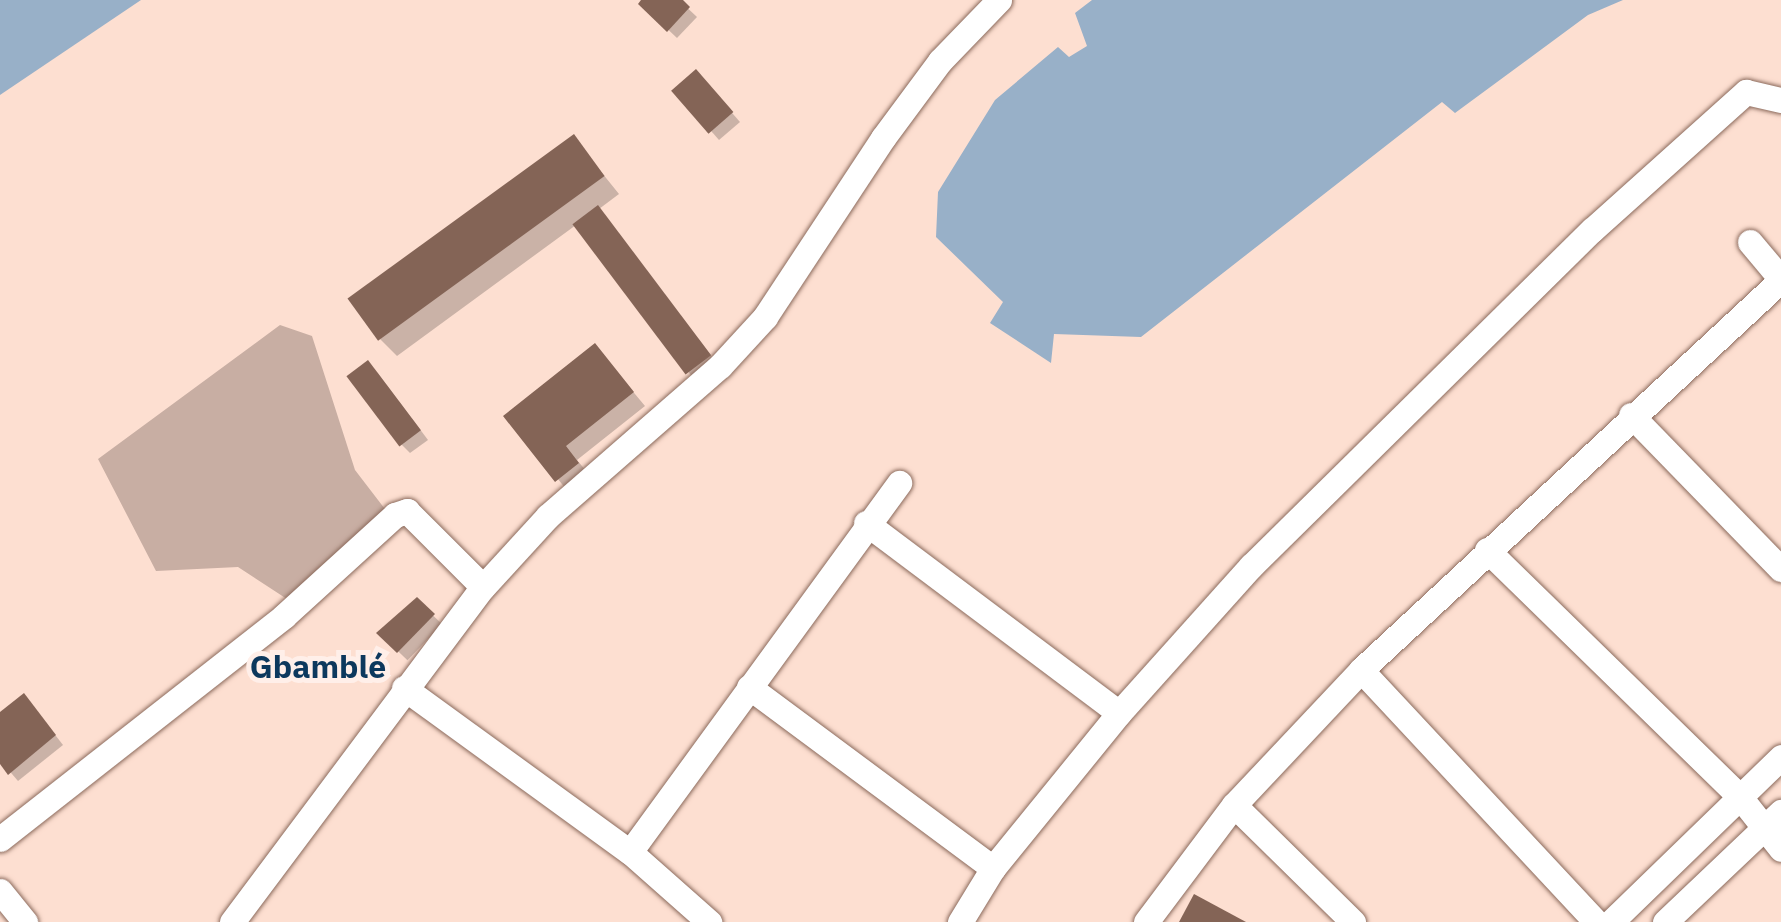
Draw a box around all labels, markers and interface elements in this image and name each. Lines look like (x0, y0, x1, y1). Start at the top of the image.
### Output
district label: Gbamblé (250, 647, 386, 685)

